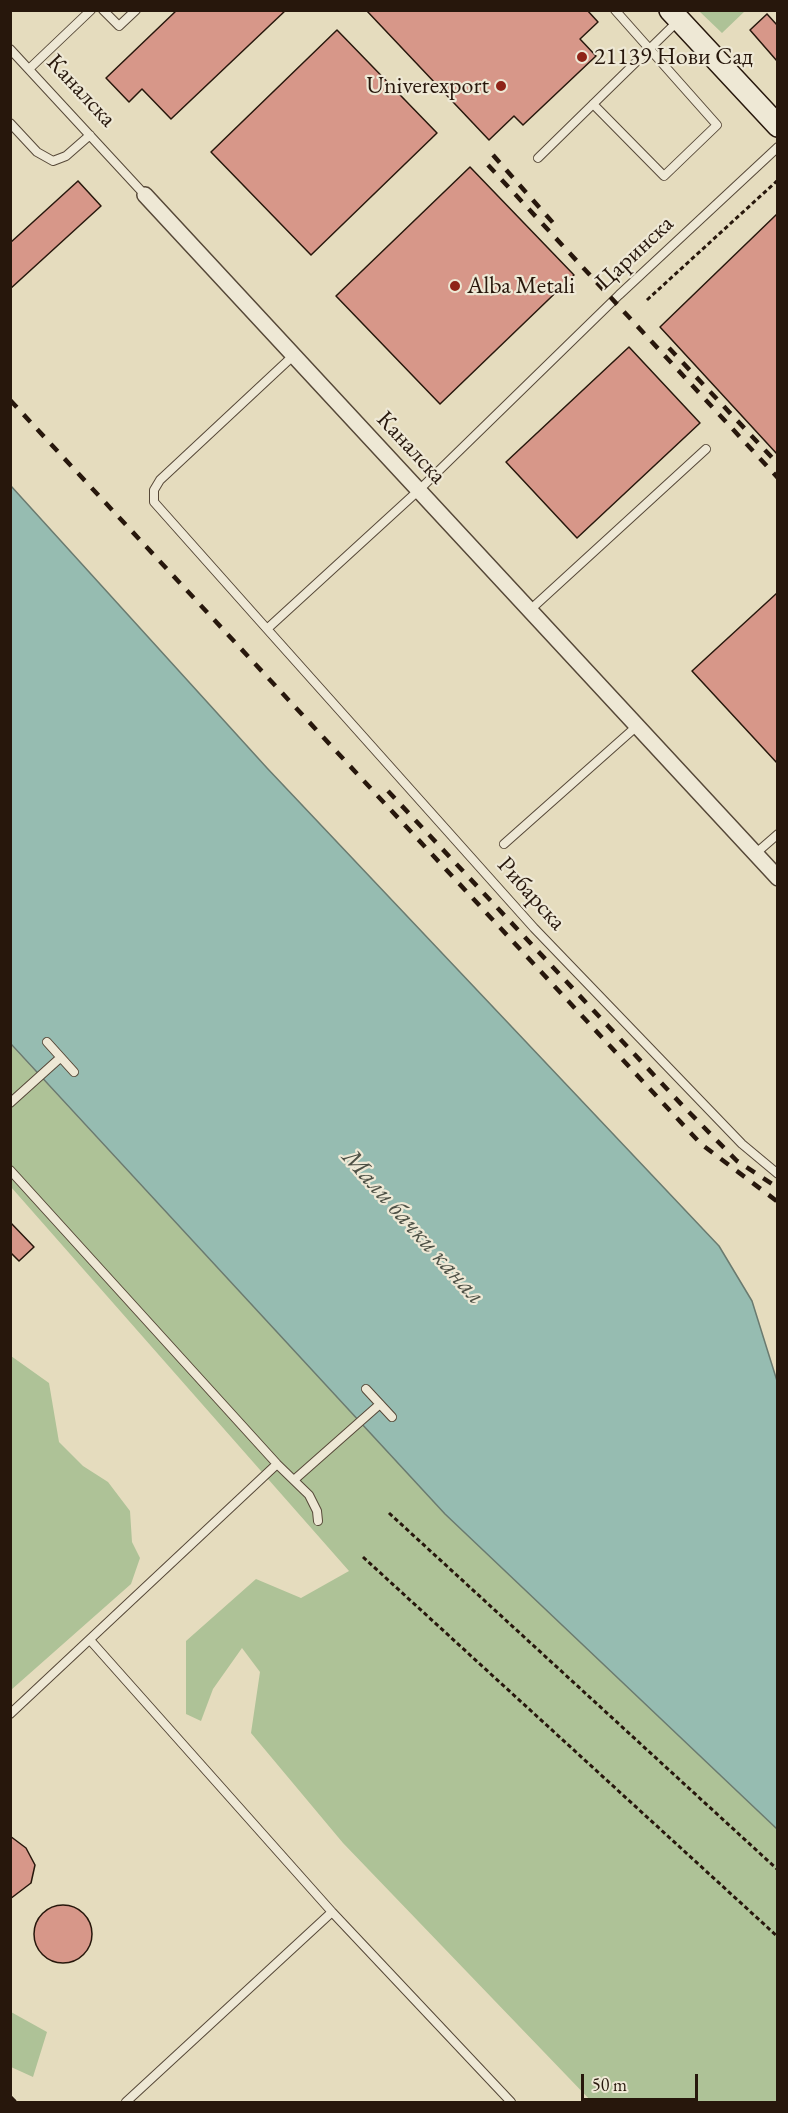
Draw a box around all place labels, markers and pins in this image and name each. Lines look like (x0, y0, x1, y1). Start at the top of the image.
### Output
place label: 21139 Нови Сад (594, 43, 753, 71)
marker: 21139 Нови Сад (575, 50, 589, 64)
place label: Univerexport (366, 72, 489, 100)
marker: Univerexport (494, 79, 508, 93)
place label: Alba Metali (467, 272, 575, 300)
marker: Alba Metali (448, 279, 462, 293)

